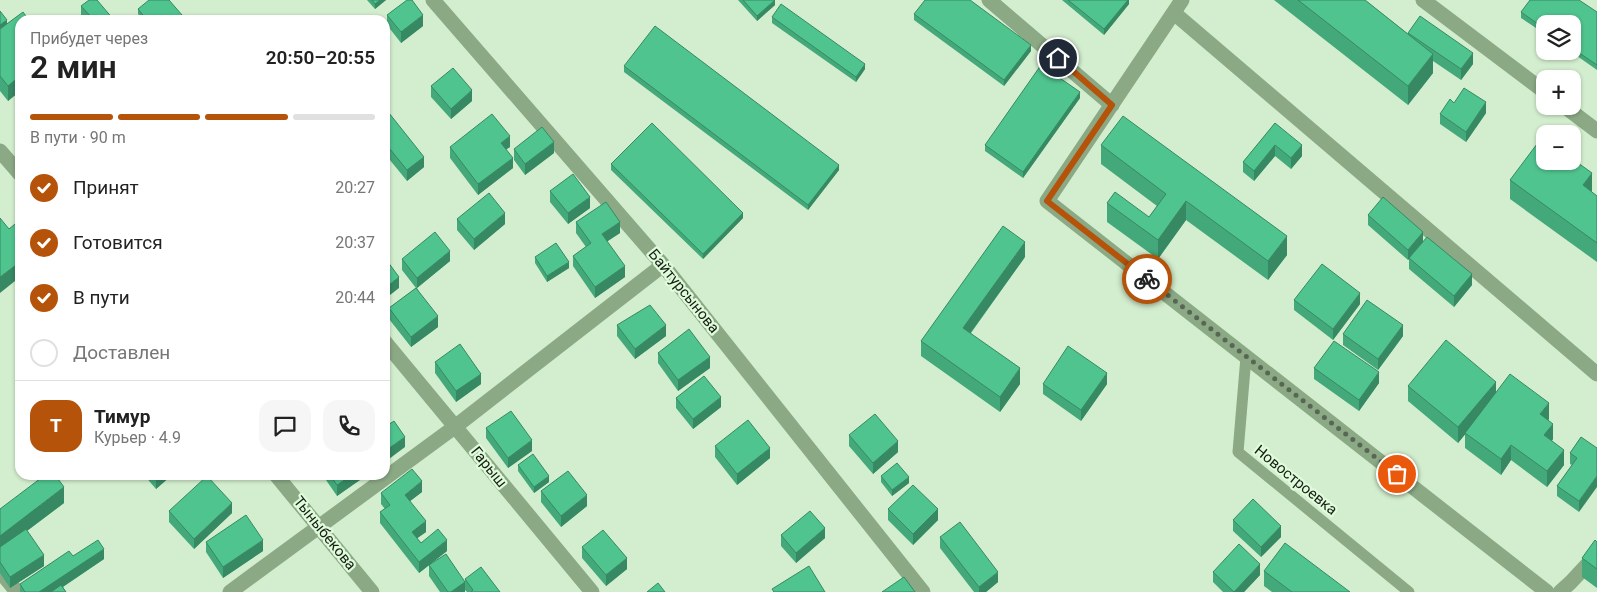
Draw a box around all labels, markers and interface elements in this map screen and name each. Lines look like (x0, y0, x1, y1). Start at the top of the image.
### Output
map controls (1536, 15, 1581, 170)
button: layers (1536, 15, 1581, 60)
text: Прибудет через (30, 29, 148, 48)
pin (1037, 37, 1079, 79)
icon: home (1044, 44, 1072, 72)
text: 20:50–20:55 (266, 46, 375, 69)
text: 2 мин (30, 48, 117, 86)
button: + (1536, 70, 1581, 115)
button: − (1536, 125, 1581, 170)
text: В пути · 90 m (30, 128, 126, 147)
icon: check (30, 174, 58, 202)
text: Принят (73, 176, 139, 199)
text: 20:27 (335, 178, 375, 197)
icon: check (30, 229, 58, 257)
text: Готовится (73, 231, 163, 254)
text: 20:37 (335, 233, 375, 252)
street label: Байтурсынова (645, 245, 723, 337)
courier (1122, 254, 1172, 304)
icon: bike (1133, 265, 1161, 293)
icon: check (30, 284, 58, 312)
text: В пути (73, 286, 130, 309)
text: 20:44 (335, 288, 375, 307)
text: Доставлен (73, 341, 170, 364)
button: chat (259, 400, 311, 452)
button: phone (323, 400, 375, 452)
text: Тимур (94, 405, 150, 428)
text: Т (50, 414, 62, 437)
text: Курьер · 4.9 (94, 428, 181, 447)
street label: Новостроевка (1251, 441, 1341, 519)
street label: Гарыш (467, 443, 511, 491)
pin (1376, 453, 1418, 495)
icon: bag (1383, 460, 1411, 488)
street label: Тыныбекова (290, 493, 360, 573)

